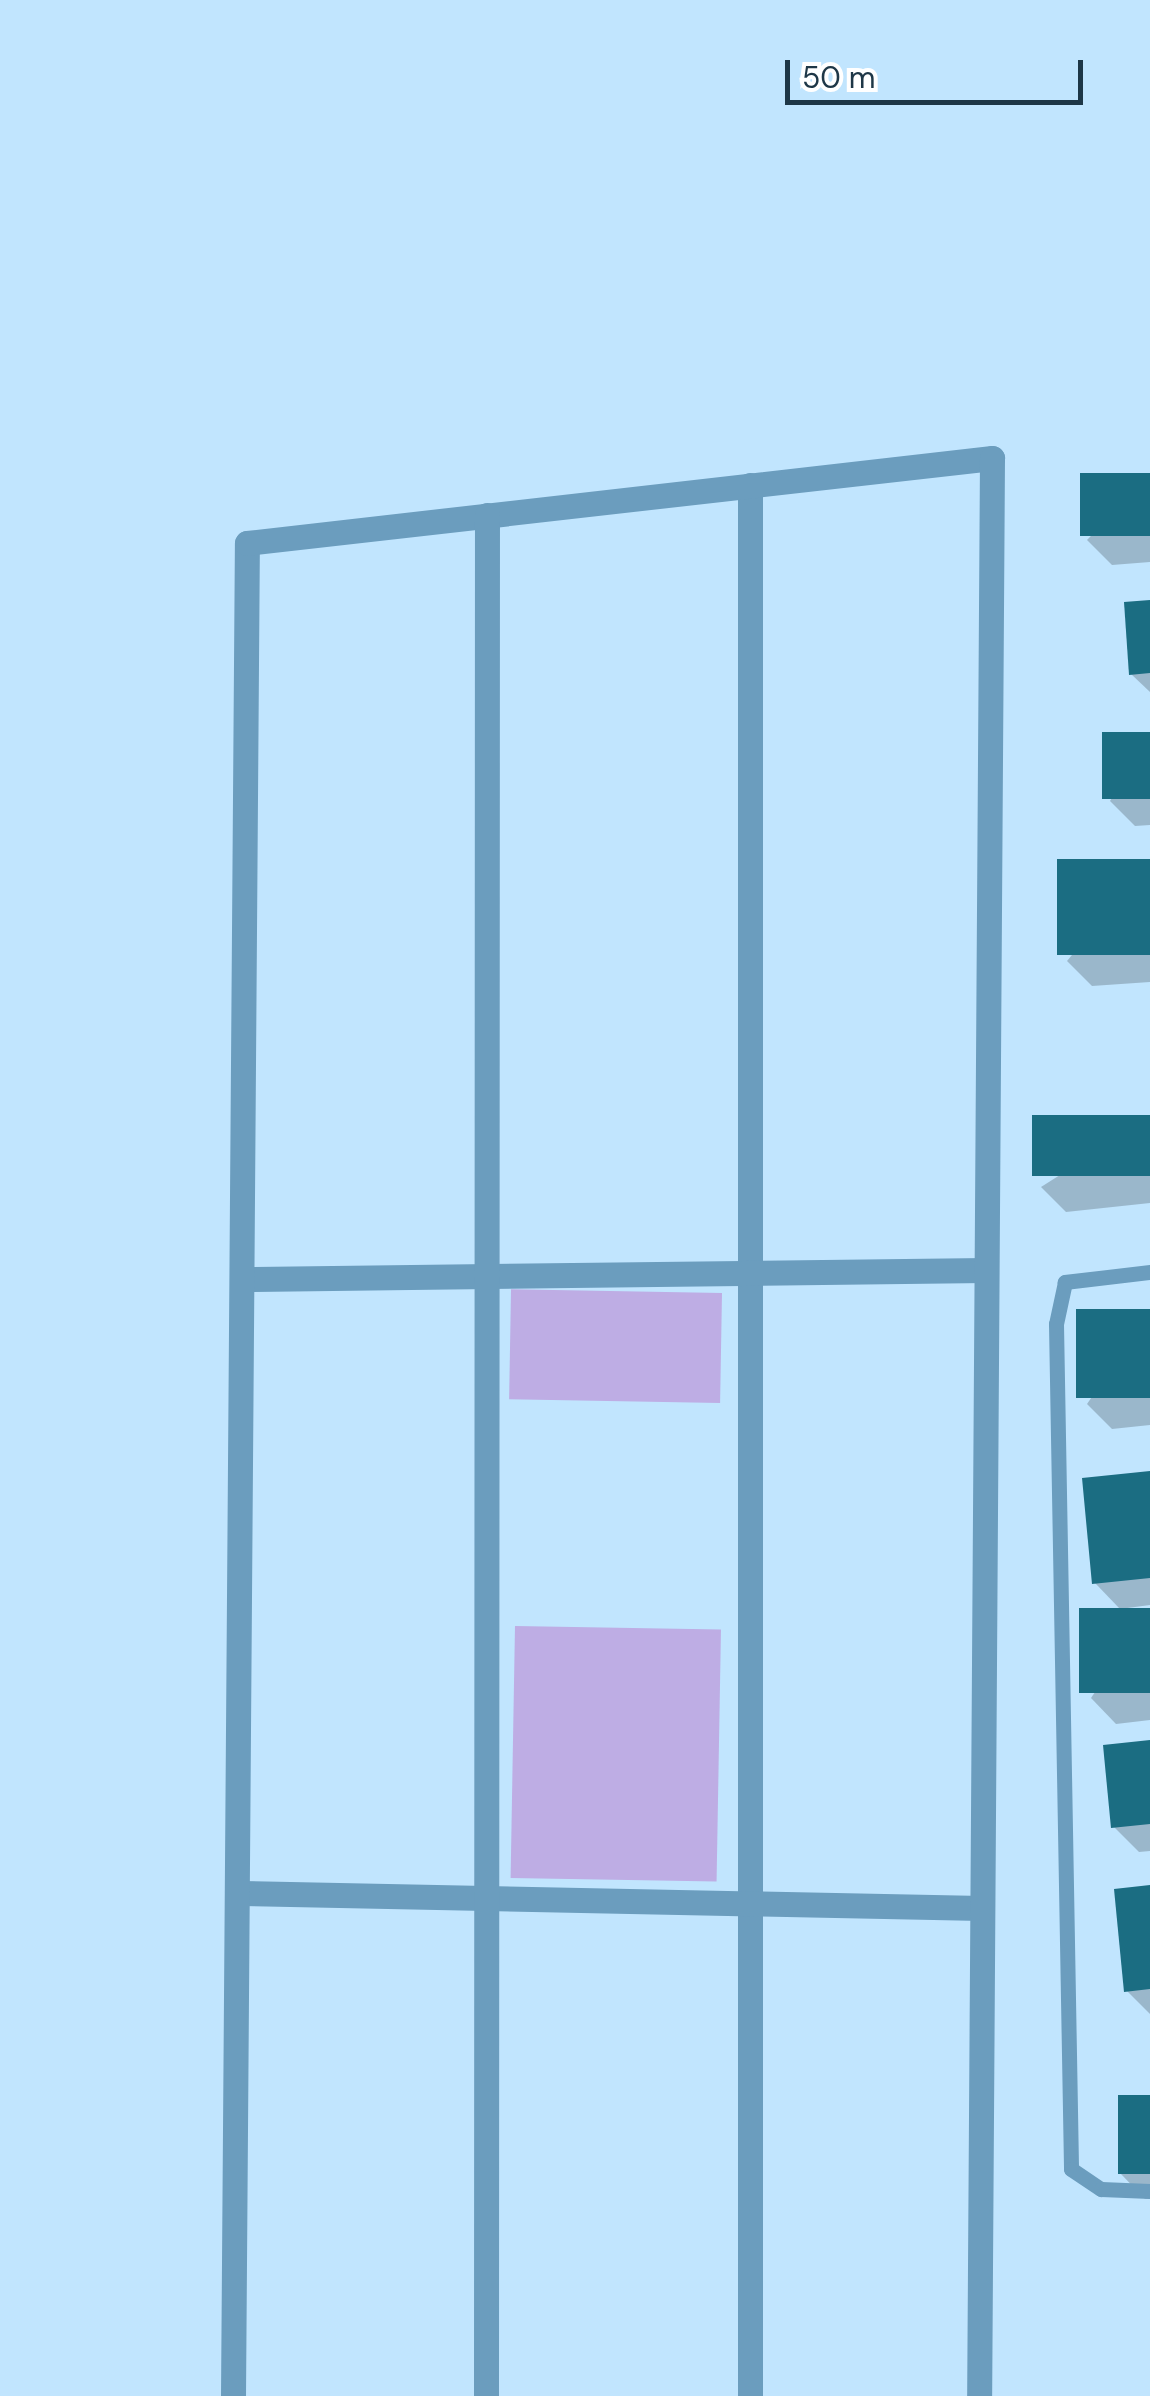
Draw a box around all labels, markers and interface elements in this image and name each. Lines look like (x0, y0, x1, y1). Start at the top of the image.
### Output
scale bar (790, 40, 1088, 102)
text: 50 m (802, 58, 876, 97)

